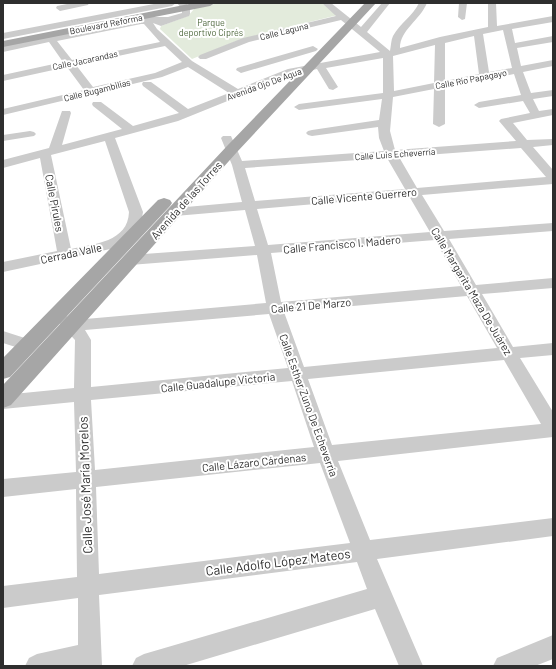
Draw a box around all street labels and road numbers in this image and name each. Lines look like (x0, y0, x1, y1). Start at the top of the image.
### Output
street label: Boulevard Reforma (69, 12, 143, 36)
street label: Calle Laguna (259, 20, 309, 42)
street label: Calle Jacarandas (51, 48, 119, 72)
street label: Avenida Ojo De Agua (225, 65, 303, 103)
street label: Calle Río Papagayo (434, 67, 508, 91)
street label: Calle Bugambilias (62, 76, 132, 104)
street label: Calle Luis Echeverría (354, 146, 436, 162)
street label: Avenida de las Torres (148, 158, 224, 242)
street label: Calle Pirules (43, 173, 67, 233)
street label: Calle Vicente Guerrero (310, 185, 418, 207)
street label: Calle Margarita Maza De Juárez (429, 225, 515, 357)
street label: Calle Francisco I. Madero (283, 232, 401, 256)
street label: Cerrada Valle (39, 240, 103, 266)
street label: Calle 21 De Marzo (270, 295, 352, 315)
street label: Calle Esther Zuno De Echeverría (277, 332, 341, 478)
street label: Calle Guadalupe Victoria (160, 370, 276, 394)
street label: Calle José María Morelos (75, 416, 95, 554)
street label: Calle Lázaro Cárdenas (201, 450, 307, 474)
street label: Calle Adolfo López Mateos (205, 545, 351, 579)

